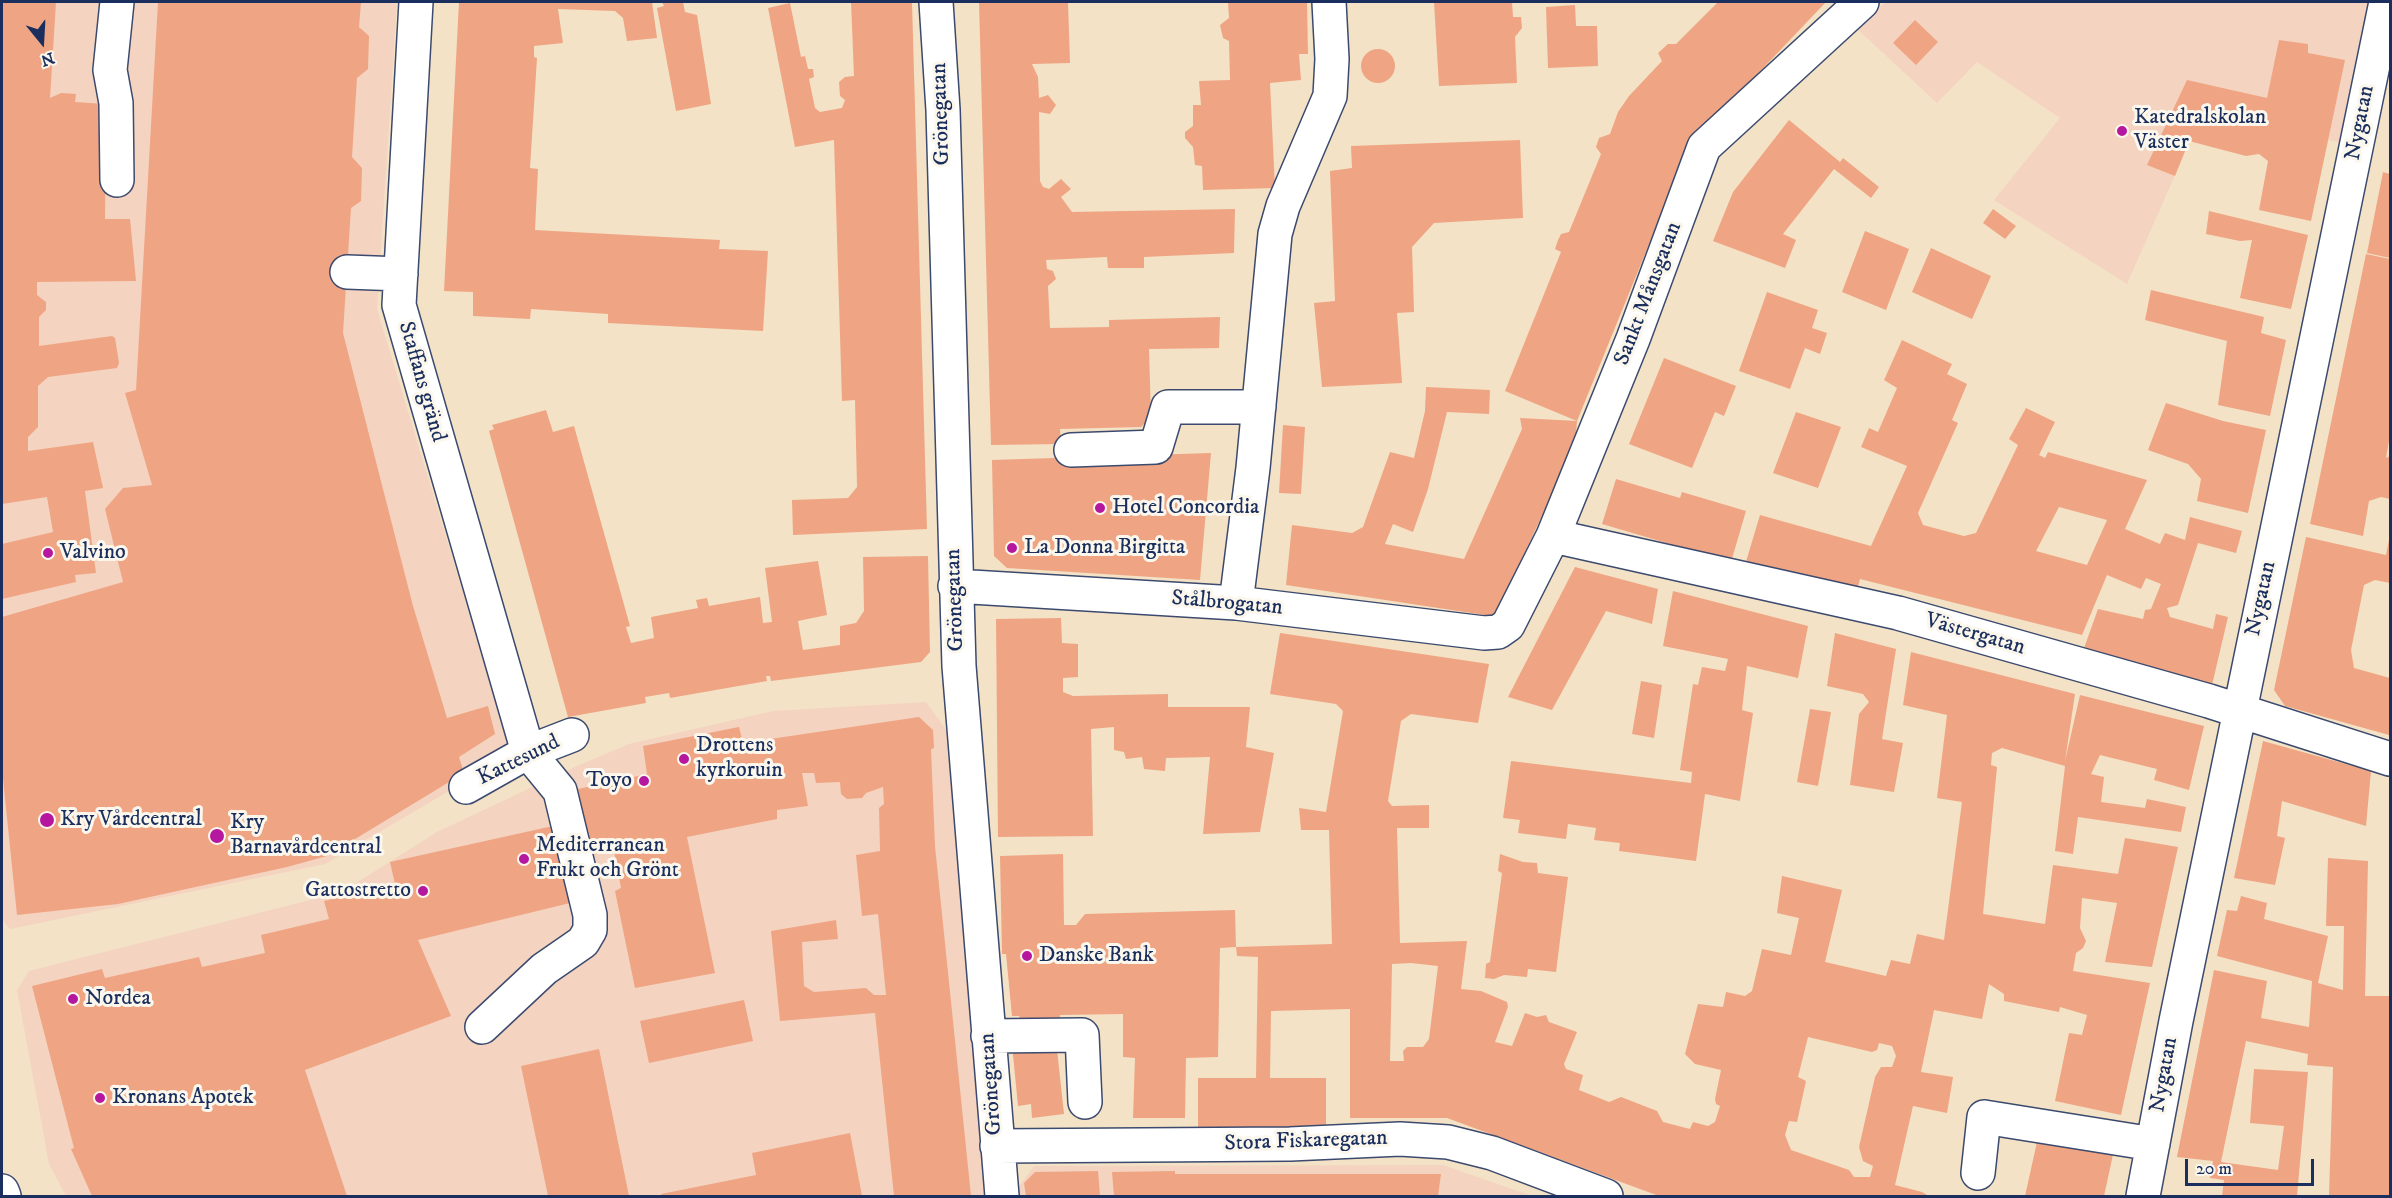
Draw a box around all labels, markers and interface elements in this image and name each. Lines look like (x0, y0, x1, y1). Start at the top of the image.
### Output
north arrow (12, 12, 72, 72)
text: N (38, 48, 57, 71)
street label: Grönegatan (927, 62, 957, 166)
street label: Nygatan (2341, 83, 2381, 163)
place label: Katedralskolan Väster (2134, 105, 2266, 156)
marker: Katedralskolan Väster (2115, 124, 2129, 138)
street label: Sankt Månsgatan (1610, 219, 1688, 369)
street label: Staffans gränd (391, 319, 451, 445)
place label: Hotel Concordia (1112, 495, 1259, 521)
marker: Hotel Concordia (1093, 501, 1107, 515)
place label: La Donna Birgitta (1024, 535, 1185, 561)
place label: Valvino (60, 540, 126, 566)
marker: La Donna Birgitta (1005, 541, 1019, 555)
marker: Valvino (41, 546, 55, 560)
street label: Grönegatan (941, 548, 971, 652)
street label: Nygatan (2241, 559, 2283, 639)
street label: Stålbrogatan (1170, 586, 1284, 622)
street label: Västergatan (1922, 608, 2028, 662)
street label: Kattesund (473, 730, 565, 792)
place label: Drottens kyrkoruin (696, 733, 783, 784)
marker: Drottens kyrkoruin (677, 752, 691, 766)
place label: Toyo (586, 768, 632, 794)
marker: Toyo (637, 774, 651, 788)
place label: Kry Vårdcentral (60, 807, 202, 833)
place label: Kry Barnavårdcentral (230, 810, 381, 861)
marker: Kry Vårdcentral (38, 811, 56, 829)
marker: Kry Barnavårdcentral (208, 827, 226, 845)
place label: Mediterranean Frukt och Grönt (536, 833, 679, 884)
marker: Mediterranean Frukt och Grönt (517, 852, 531, 866)
place label: Gattostretto (305, 878, 411, 904)
marker: Gattostretto (416, 884, 430, 898)
place label: Danske Bank (1039, 943, 1154, 969)
marker: Danske Bank (1020, 949, 1034, 963)
place label: Nordea (85, 986, 151, 1012)
marker: Nordea (66, 992, 80, 1006)
street label: Grönegatan (975, 1032, 1009, 1136)
street label: Nygatan (2145, 1035, 2185, 1115)
place label: Kronans Apotek (112, 1085, 254, 1111)
marker: Kronans Apotek (93, 1091, 107, 1105)
street label: Stora Fiskaregatan (1224, 1126, 1388, 1158)
scale bar (2188, 1147, 2317, 1185)
text: 20 m (2196, 1158, 2232, 1180)

